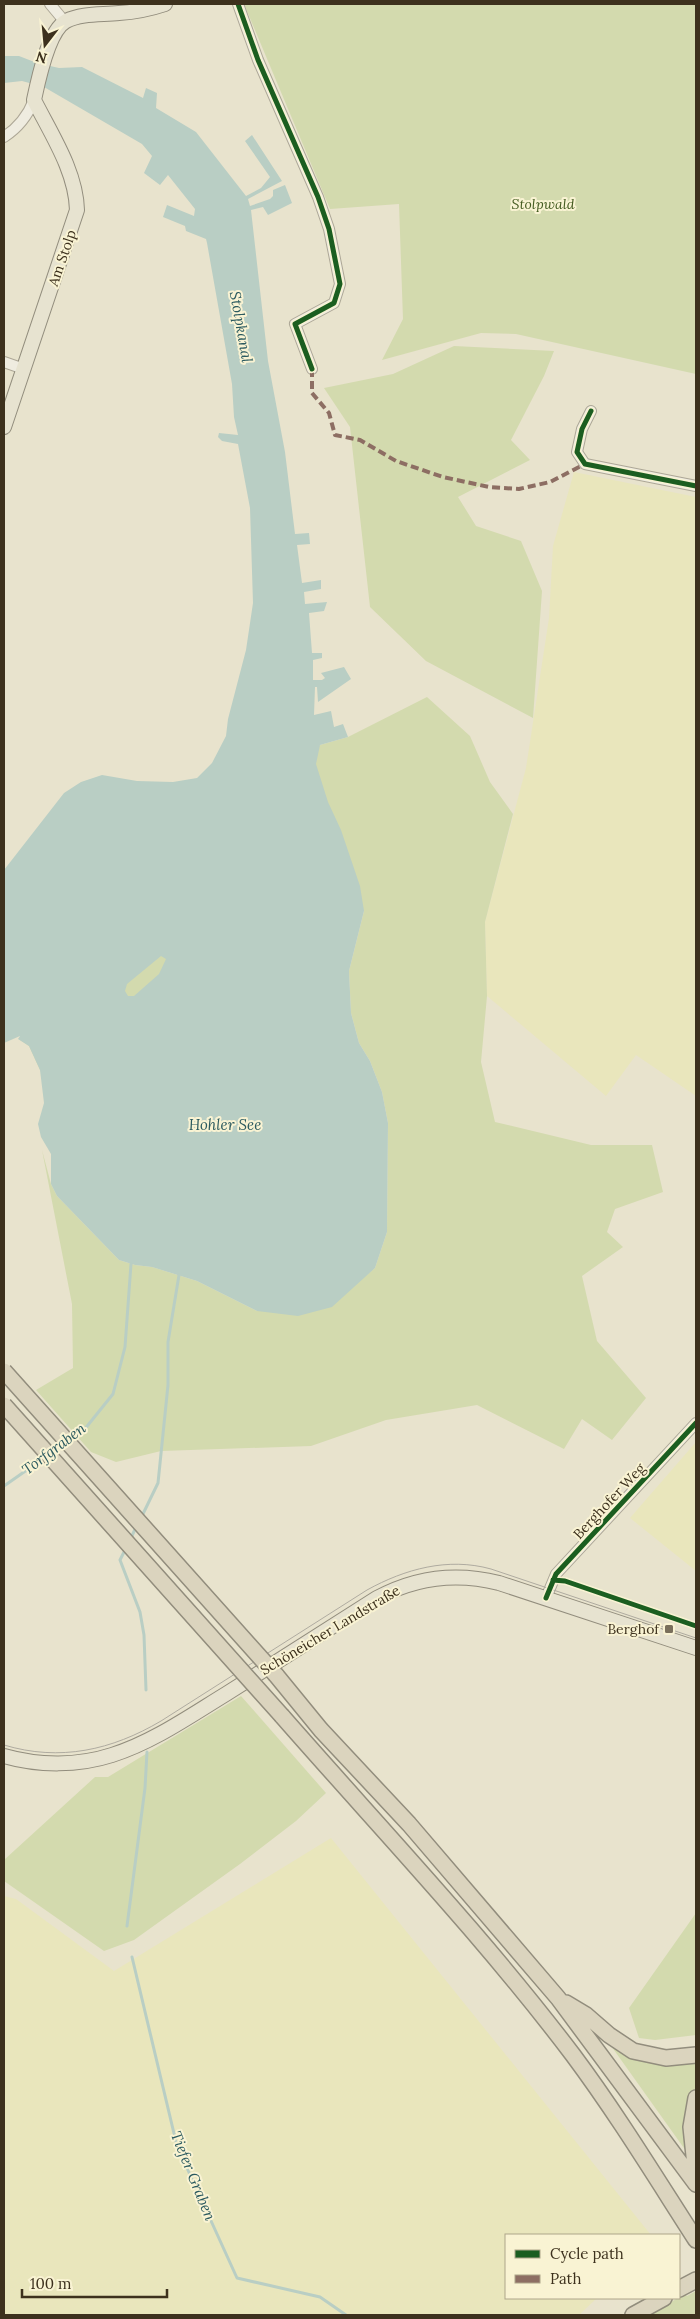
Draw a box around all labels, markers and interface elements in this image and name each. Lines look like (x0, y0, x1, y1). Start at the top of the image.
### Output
north arrow (20, 20, 70, 70)
text: N (34, 47, 49, 68)
park label: Stolpwald (512, 195, 575, 213)
street label: Am Stolp (44, 227, 80, 290)
water label: Stolpkanal (226, 290, 257, 365)
water label: Hohler See (189, 1115, 261, 1134)
water label: Torfgraben (18, 1418, 90, 1479)
street label: Berghofer Weg (569, 1459, 649, 1543)
street label: Schöneicher Landstraße (257, 1581, 403, 1679)
place label: Berghof (607, 1620, 660, 1638)
marker: Berghof (663, 1623, 675, 1635)
water label: Tiefer Graben (167, 2128, 220, 2224)
legend (505, 2234, 680, 2299)
text: Cycle path (550, 2244, 624, 2263)
scale bar (22, 2266, 168, 2298)
text: Path (550, 2269, 581, 2288)
text: 100 m (30, 2274, 71, 2293)

